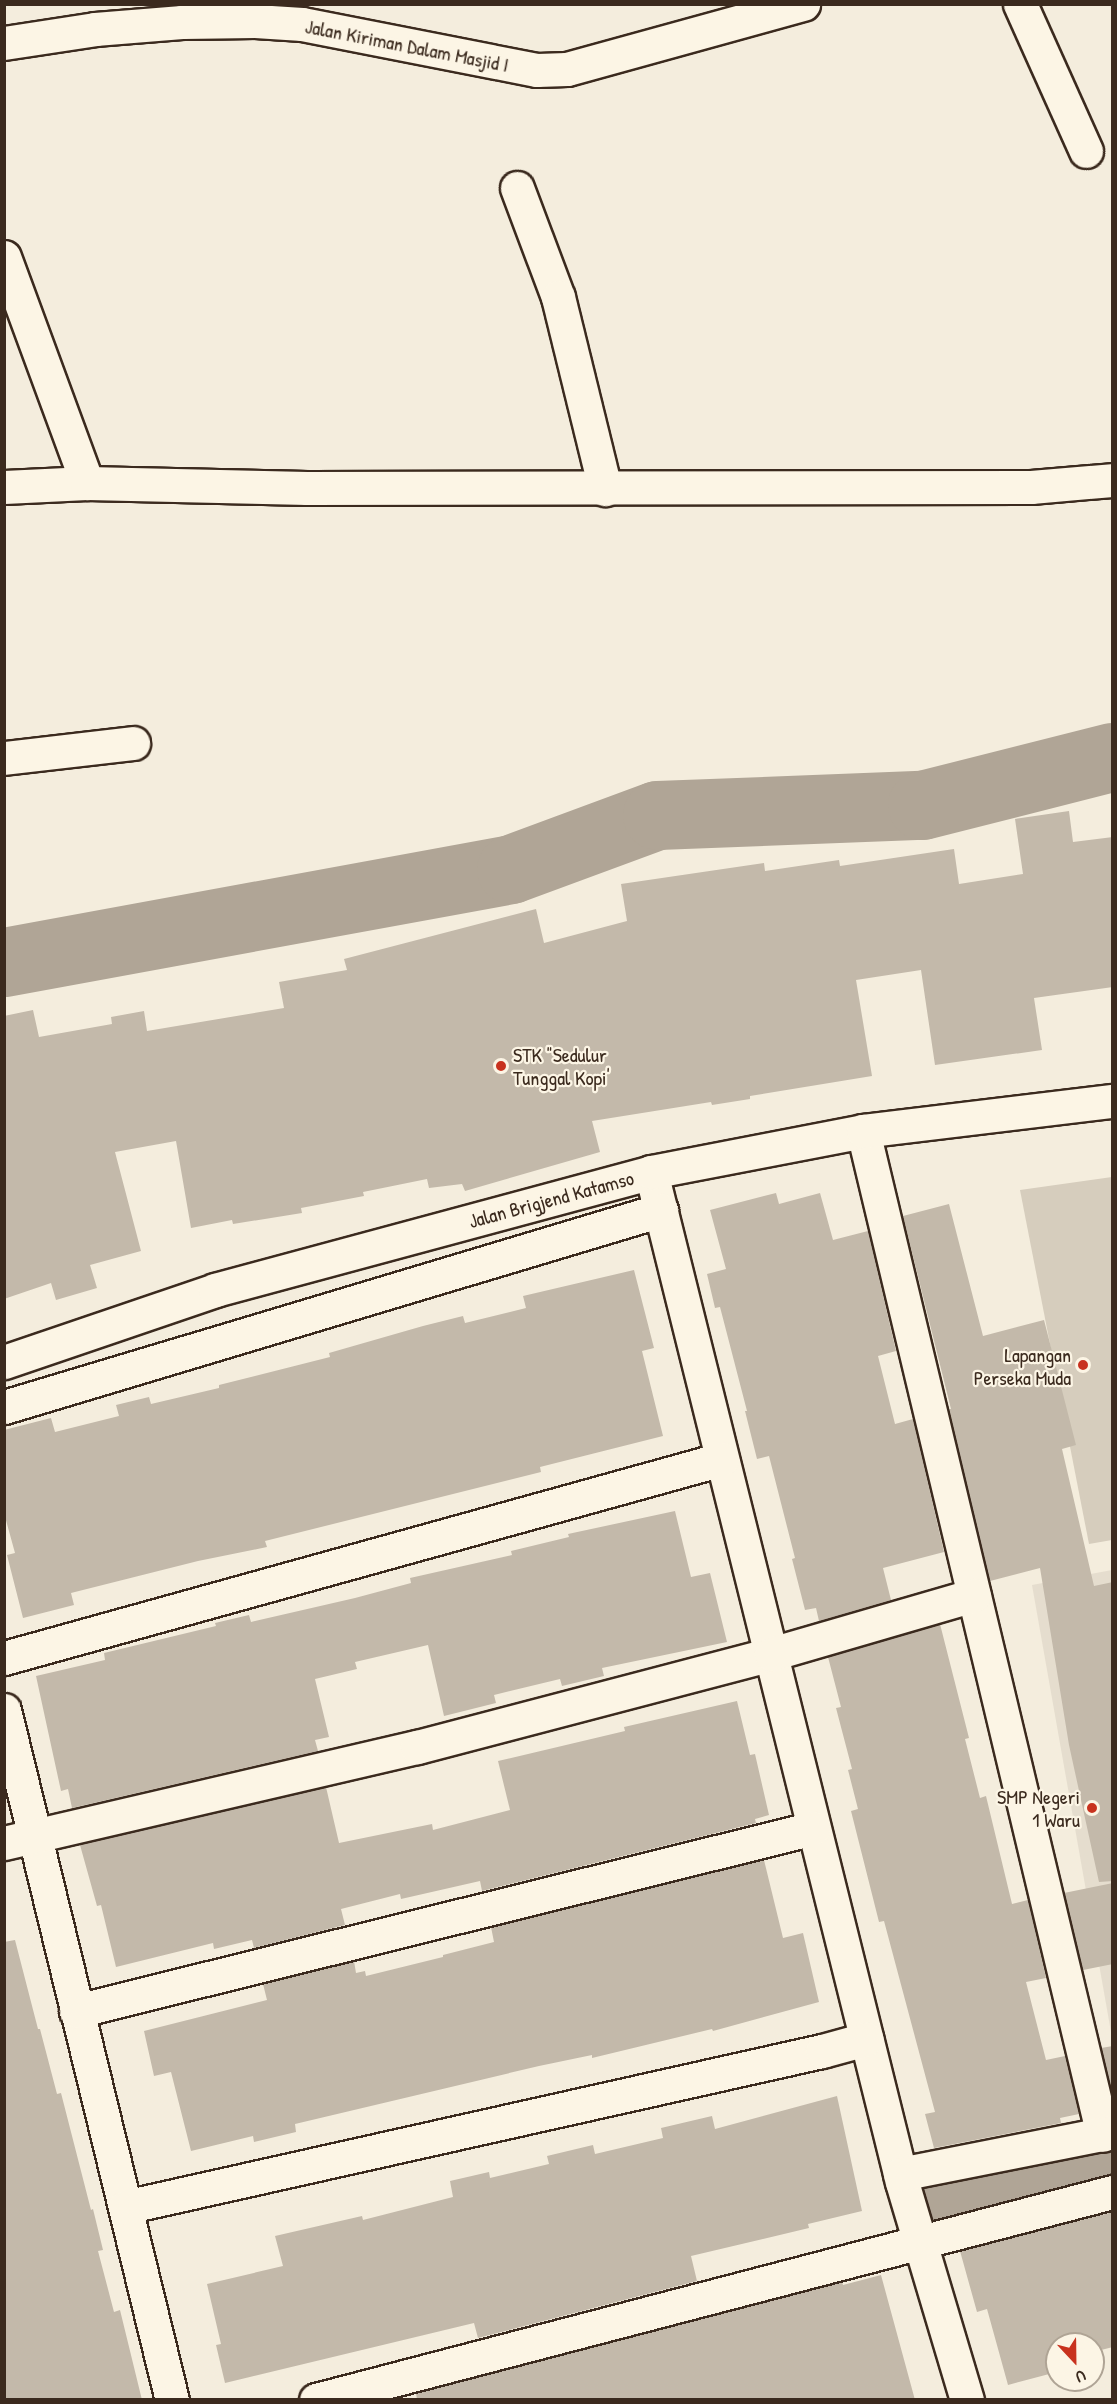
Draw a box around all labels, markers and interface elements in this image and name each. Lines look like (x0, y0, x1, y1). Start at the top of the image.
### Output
street label: Jalan Kiriman Dalam Masjid I (303, 14, 511, 76)
place label: STK "Sedulur Tunggal Kopi' (513, 1042, 610, 1089)
marker: STK "Sedulur Tunggal Kopi' (494, 1059, 508, 1073)
street label: Jalan Brigjend Katamso (466, 1165, 636, 1233)
place label: Lapangan Perseka Muda (974, 1342, 1071, 1389)
marker: Lapangan Perseka Muda (1076, 1358, 1090, 1372)
place label: SMP Negeri 1 Waru (997, 1784, 1080, 1831)
marker: SMP Negeri 1 Waru (1085, 1801, 1099, 1815)
north arrow (1045, 2332, 1105, 2392)
text: U (1073, 2365, 1089, 2389)

